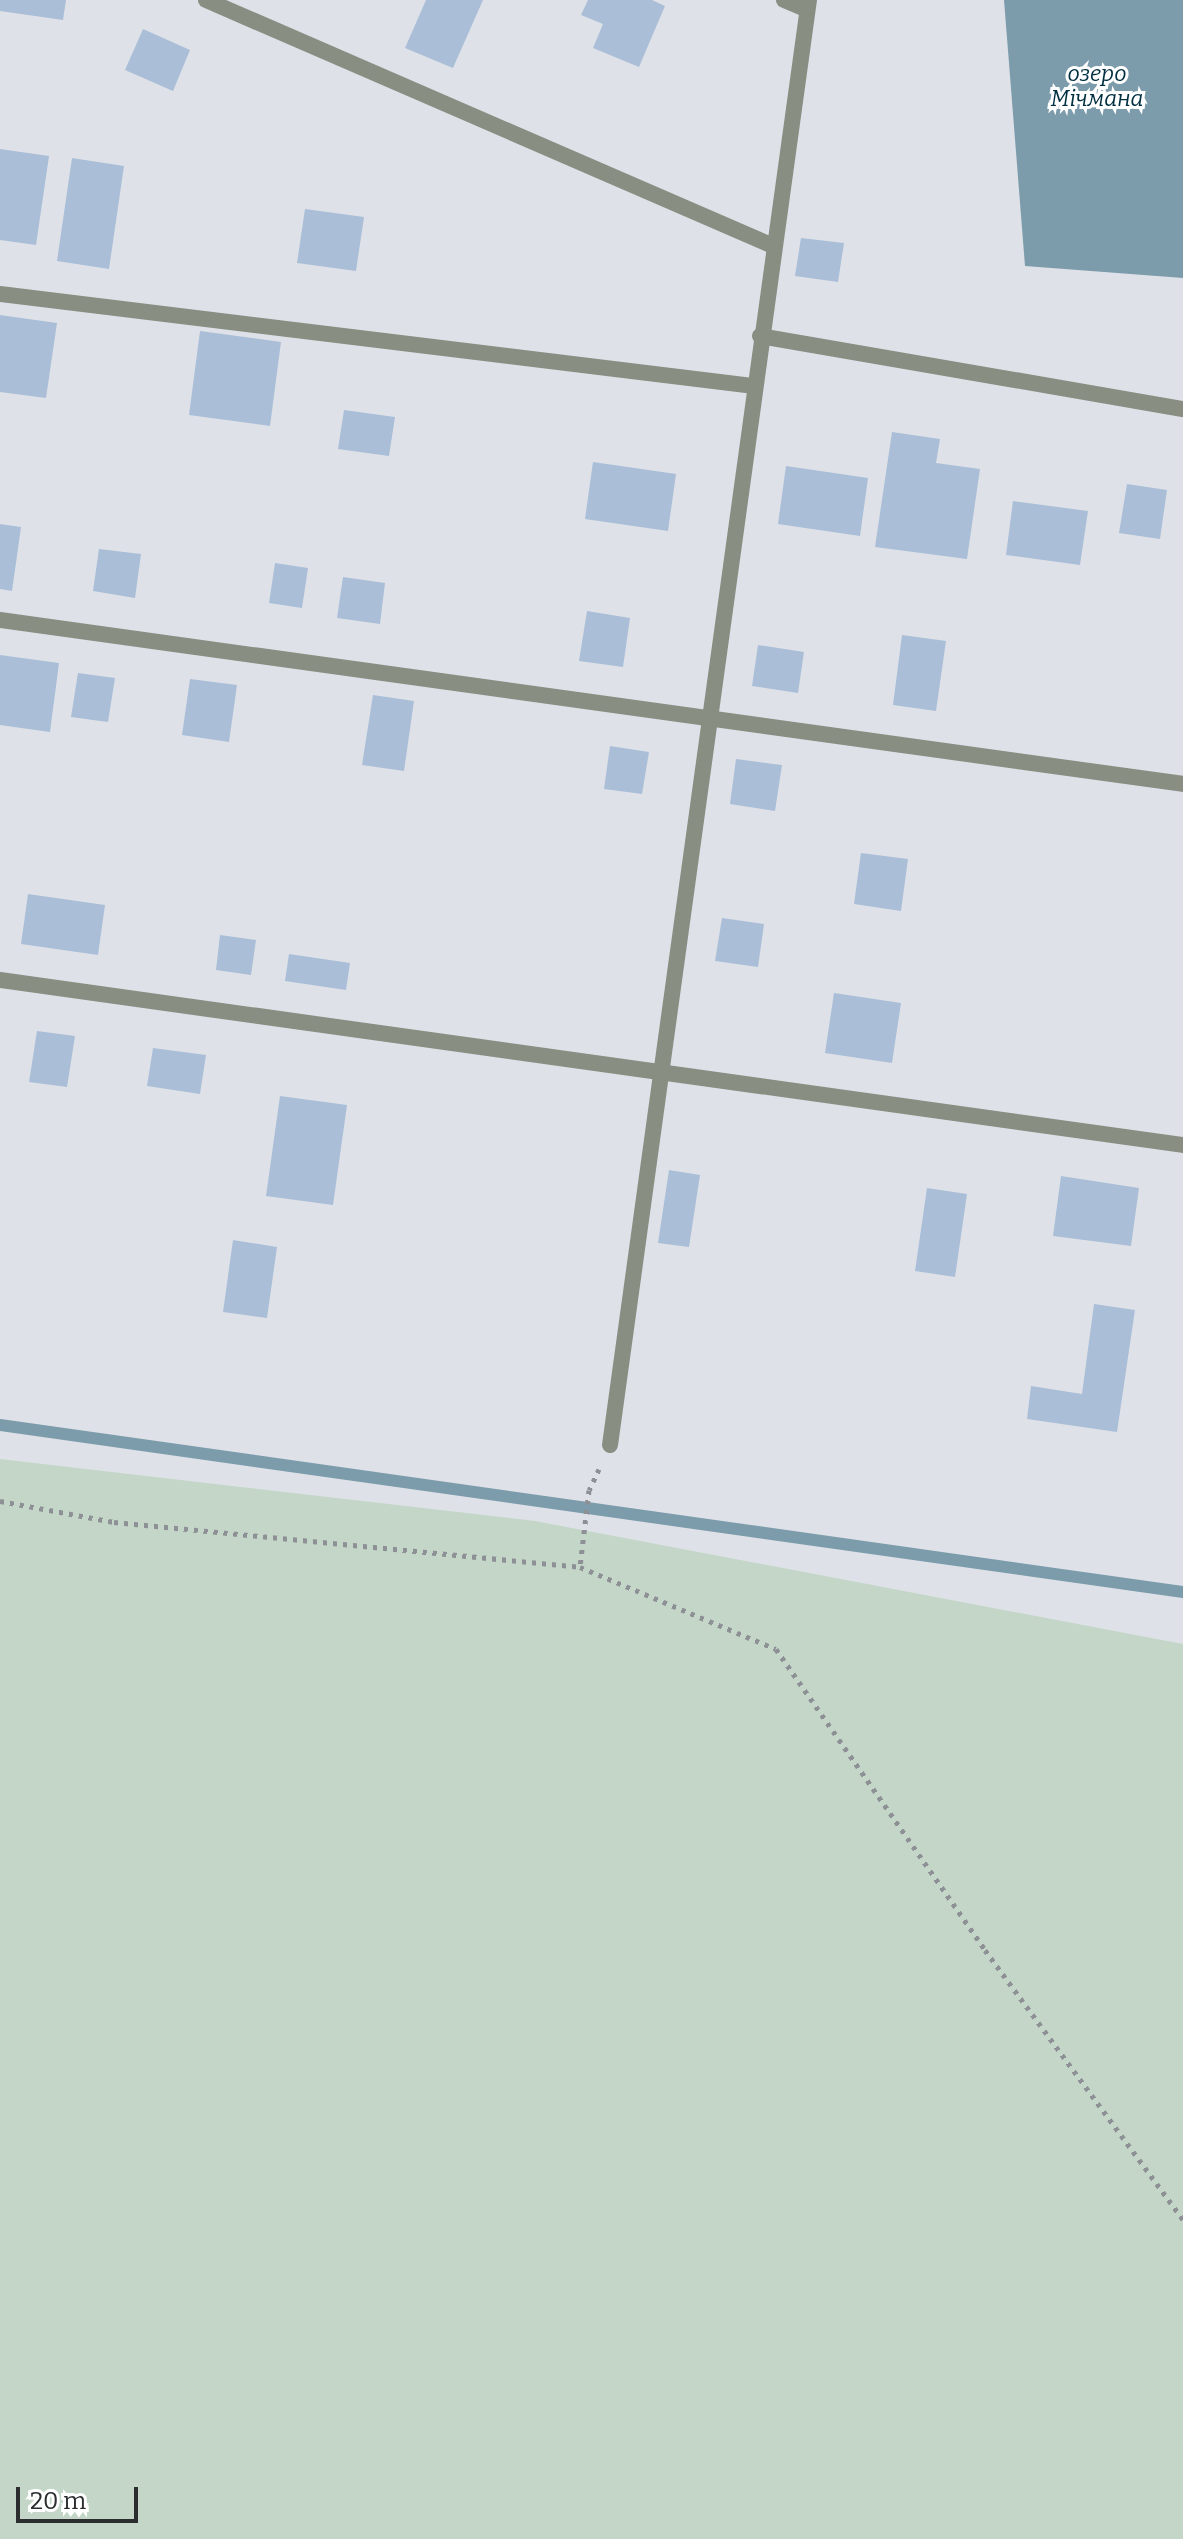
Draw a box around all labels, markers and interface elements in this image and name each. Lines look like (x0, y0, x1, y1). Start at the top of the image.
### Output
water label: озеро Мічмана (1051, 60, 1143, 112)
scale bar (20, 2471, 142, 2521)
text: 20 m (30, 2487, 86, 2515)

